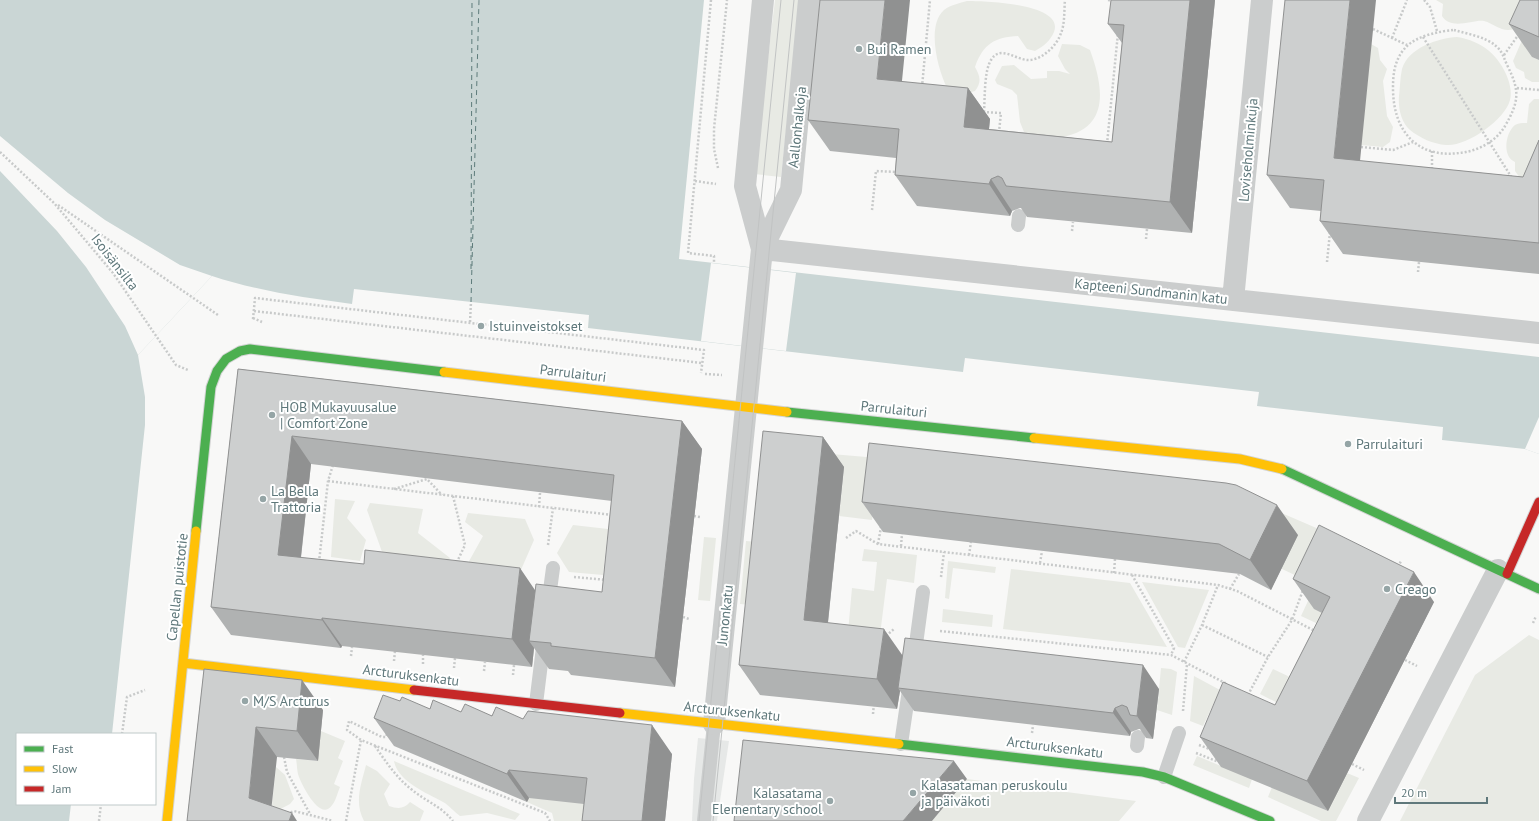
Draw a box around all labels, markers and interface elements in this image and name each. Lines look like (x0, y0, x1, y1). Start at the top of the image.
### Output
place label: Bui Ramen (867, 40, 931, 58)
marker: Bui Ramen (854, 44, 864, 54)
street label: Aallonhalkoja (784, 85, 810, 169)
street label: Loviseholminkuja (1234, 97, 1262, 203)
street label: Isoisänsilta (87, 230, 143, 294)
street label: Kapteeni Sundmanin katu (1074, 274, 1228, 308)
place label: Istuinveistokset (489, 317, 583, 335)
marker: Istuinveistokset (476, 321, 486, 331)
street label: Parrulaituri (539, 360, 607, 386)
street label: Parrulaituri (860, 397, 928, 421)
place label: HOB Mukavuusalue | Comfort Zone (280, 398, 397, 432)
marker: HOB Mukavuusalue | Comfort Zone (267, 410, 277, 420)
place label: Parrulaituri (1356, 435, 1423, 453)
marker: Parrulaituri (1343, 439, 1353, 449)
place label: La Bella Trattoria (271, 482, 321, 516)
marker: La Bella Trattoria (258, 494, 268, 504)
street label: Capellan puistotie (162, 532, 192, 642)
place label: Creago (1395, 580, 1437, 598)
street label: Junonkatu (713, 584, 737, 647)
marker: Creago (1382, 584, 1392, 594)
street label: Arcturuksenkatu (362, 660, 460, 690)
place label: M/S Arcturus (253, 692, 330, 710)
marker: M/S Arcturus (240, 696, 250, 706)
street label: Arcturuksenkatu (683, 697, 781, 725)
street label: Arcturuksenkatu (1006, 732, 1104, 762)
legend (16, 733, 156, 805)
text: Fast (52, 741, 73, 756)
text: Slow (52, 761, 77, 776)
place label: Kalasataman peruskoulu ja päiväkoti (921, 776, 1067, 810)
scale bar (1395, 779, 1487, 805)
text: Jam (51, 781, 71, 796)
place label: Kalasatama Elementary school (712, 784, 822, 818)
text: 20 m (1401, 785, 1427, 800)
marker: Kalasataman peruskoulu ja päiväkoti (908, 788, 918, 798)
marker: Kalasatama Elementary school (825, 796, 835, 806)

